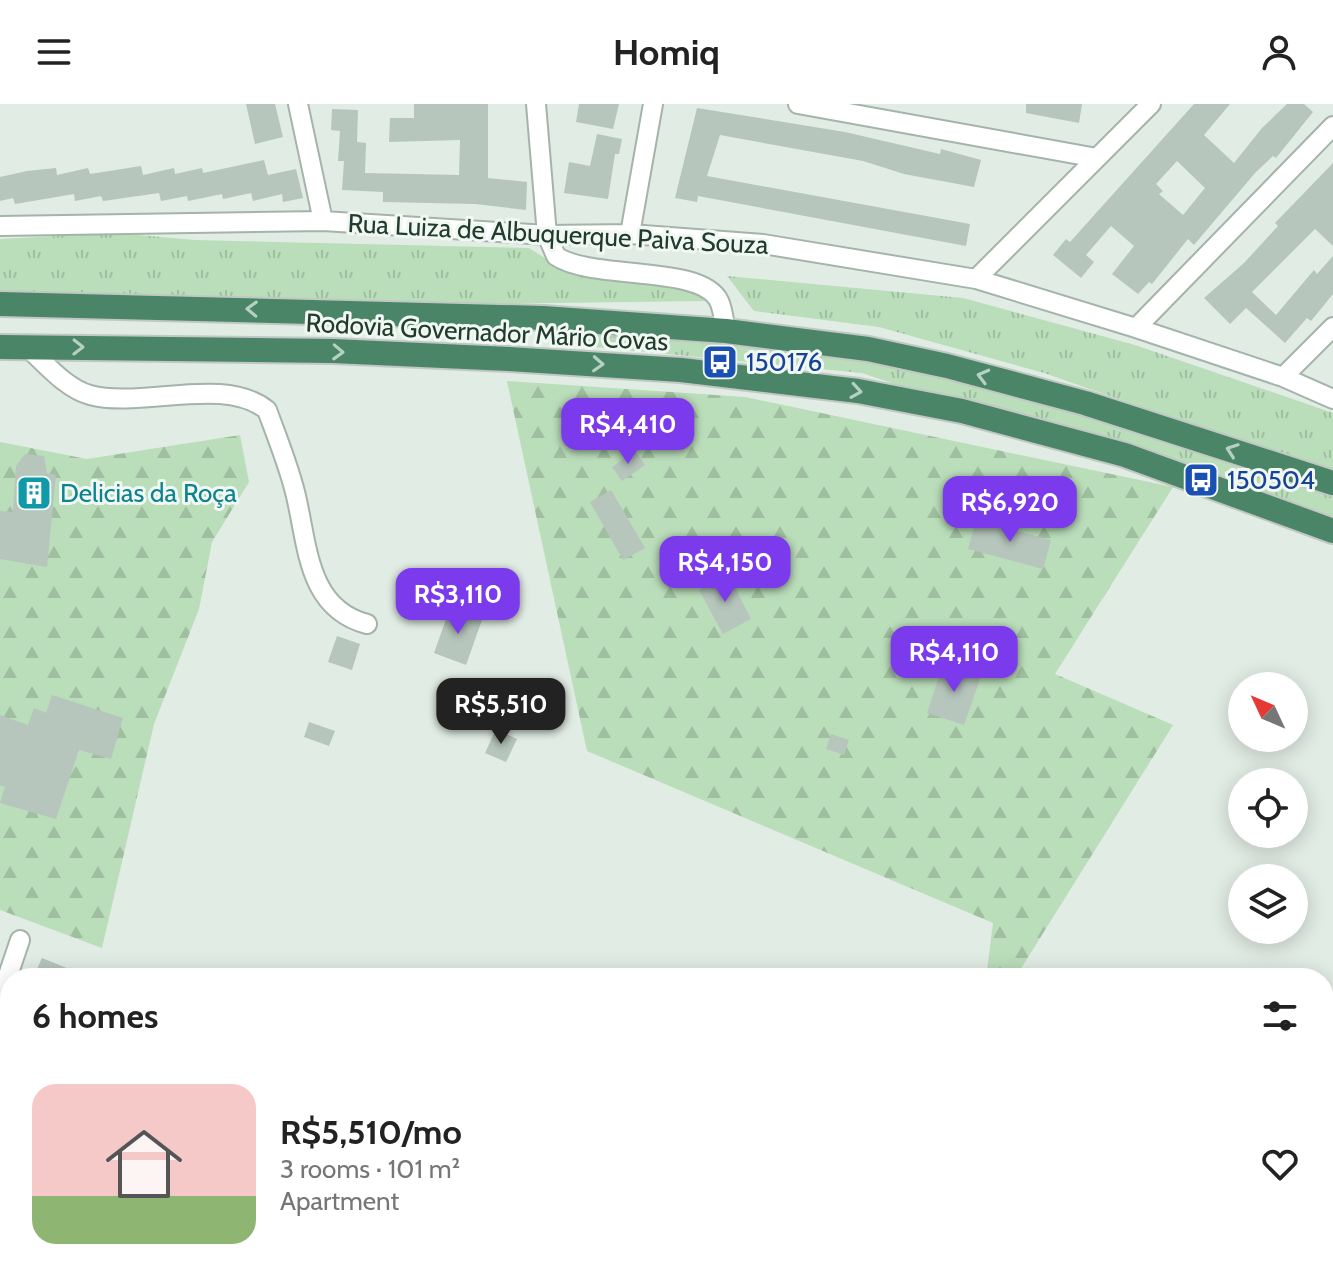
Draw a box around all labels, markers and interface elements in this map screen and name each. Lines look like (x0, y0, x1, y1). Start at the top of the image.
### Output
icon: menu (32, 30, 76, 74)
text: Homiq (613, 30, 720, 74)
icon: person (1257, 30, 1301, 74)
street label: Rua Luiza de Albuquerque Paiva Souza (347, 207, 770, 261)
one-way arrow (245, 301, 258, 318)
street label: Rodovia Governador Mário Covas (305, 307, 669, 357)
one-way arrow (72, 338, 85, 356)
one-way arrow (332, 343, 345, 360)
bus stop icon: 150176 (701, 343, 739, 381)
place label: 150176 (746, 346, 822, 378)
one-way arrow (592, 355, 605, 372)
one-way arrow (977, 368, 991, 385)
one-way arrow (849, 382, 863, 399)
pin: R$4,410 (554, 398, 702, 466)
text: R$4,410 (579, 408, 677, 440)
one-way arrow (1226, 443, 1240, 460)
bus stop icon: 150504 (1182, 461, 1220, 499)
place label: 150504 (1227, 464, 1315, 496)
building icon: Delicias da Roça (15, 474, 53, 512)
pin: R$6,920 (936, 476, 1084, 544)
place label: Delicias da Roça (60, 477, 237, 509)
text: R$6,920 (961, 486, 1059, 518)
pin: R$4,150 (651, 536, 799, 604)
text: R$4,150 (678, 546, 772, 578)
pin: R$3,110 (384, 568, 532, 636)
text: R$3,110 (414, 578, 502, 610)
pin: R$4,110 (880, 626, 1028, 694)
text: R$4,110 (909, 636, 999, 668)
north arrow (1228, 672, 1308, 752)
map controls (1228, 672, 1308, 944)
pin: R$5,510 (427, 678, 575, 746)
text: R$5,510 (454, 688, 548, 720)
button: locate (1228, 768, 1308, 848)
button: layers (1228, 864, 1308, 944)
icon: filters (1258, 994, 1302, 1038)
text: 6 homes (32, 995, 158, 1037)
text: R$5,510/mo (280, 1111, 462, 1153)
icon: home (96, 1116, 192, 1212)
icon: heart (1258, 1142, 1302, 1186)
text: 3 rooms · 101 m² (280, 1153, 460, 1185)
text: Apartment (280, 1185, 399, 1217)

